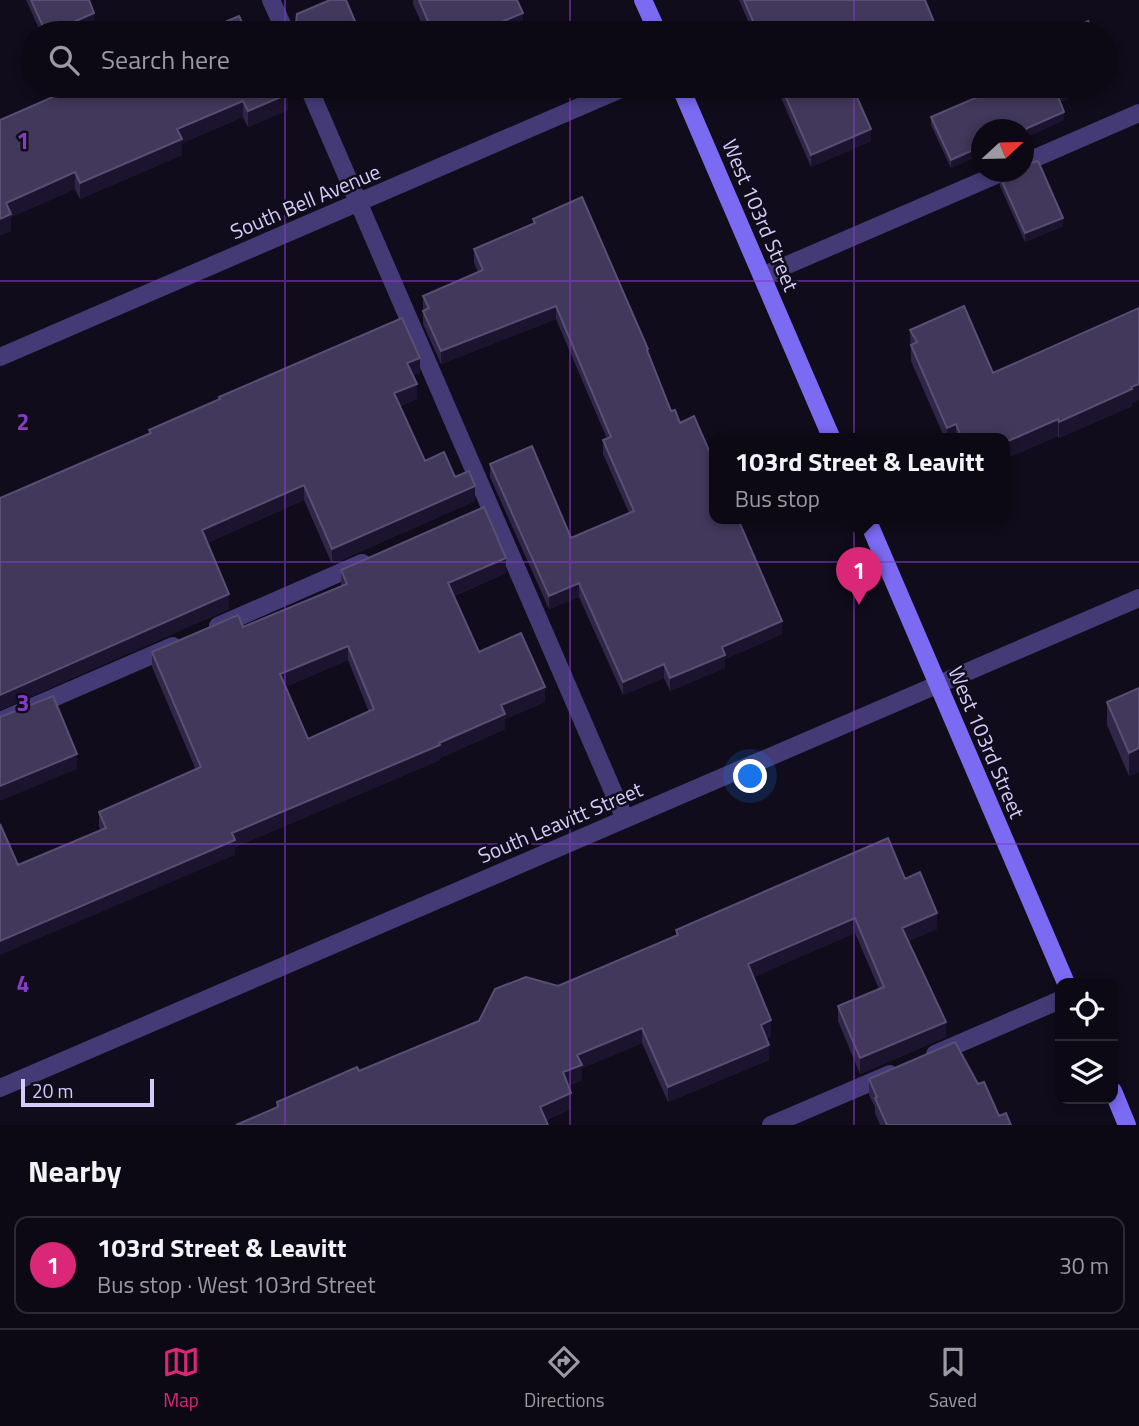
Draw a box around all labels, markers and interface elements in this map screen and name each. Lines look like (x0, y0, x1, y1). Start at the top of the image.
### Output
search box (21, 21, 1118, 98)
text: Search here (101, 40, 230, 79)
icon: search (45, 41, 83, 79)
north arrow (971, 119, 1034, 182)
text: 1 (17, 123, 29, 158)
street label: West 103rd Street (714, 134, 808, 297)
street label: South Bell Avenue (225, 155, 385, 247)
text: 2 (17, 404, 29, 439)
popup (709, 433, 1010, 524)
text: 103rd Street & Leavitt (735, 442, 984, 481)
text: Bus stop (735, 481, 820, 516)
pin: 1 (836, 547, 882, 605)
street label: West 103rd Street (940, 661, 1034, 824)
text: 3 (17, 685, 29, 720)
your location (733, 759, 767, 793)
street label: South Leavitt Street (473, 773, 648, 871)
text: 4 (17, 966, 29, 1001)
map controls (1055, 978, 1118, 1104)
button: locate (1055, 978, 1118, 1041)
button: layers (1055, 1041, 1118, 1104)
scale bar (21, 1076, 154, 1108)
text: 20 m (32, 1076, 73, 1105)
text: Nearby (28, 1148, 121, 1194)
text: 103rd Street & Leavitt (97, 1228, 346, 1267)
text: 1 (47, 1248, 59, 1283)
text: 30 m (1059, 1248, 1109, 1283)
text: Bus stop · West 103rd Street (97, 1267, 375, 1302)
tab: Map (162, 1343, 200, 1414)
tab: Directions (524, 1343, 605, 1414)
tab: Saved (929, 1343, 977, 1414)

